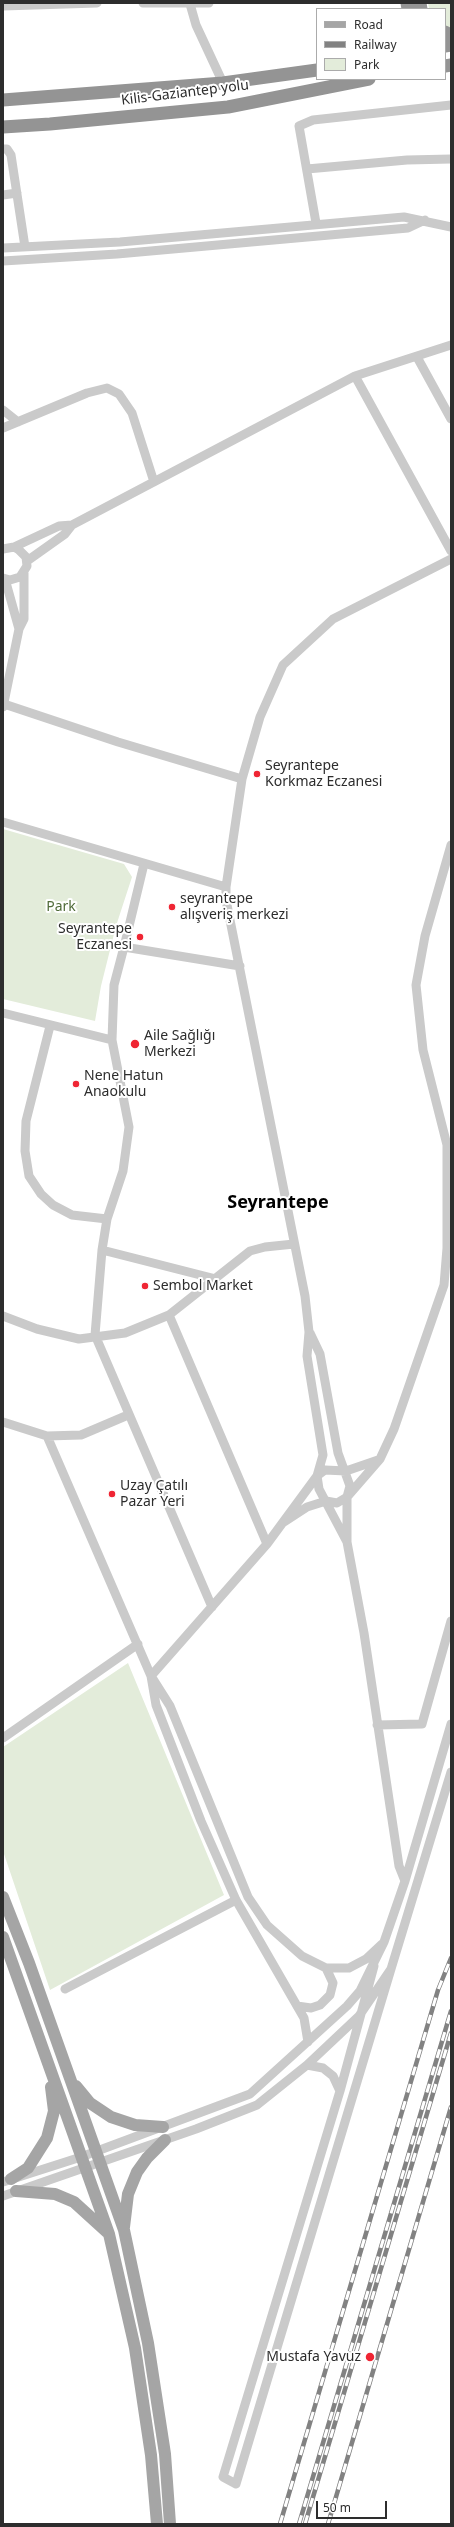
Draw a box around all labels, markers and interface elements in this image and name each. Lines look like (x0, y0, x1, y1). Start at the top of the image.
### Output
legend (316, 8, 446, 80)
text: Road (354, 16, 383, 33)
text: Railway (354, 36, 397, 53)
text: Park (354, 56, 379, 73)
street label: Kilis-Gaziantep yolu (120, 77, 250, 109)
place label: Seyrantepe Korkmaz Eczanesi (265, 758, 382, 790)
marker: Seyrantepe Korkmaz Eczanesi (252, 769, 262, 779)
place label: seyrantepe alışveriş merkezi (180, 891, 289, 924)
park label: Park (46, 899, 76, 915)
marker: seyrantepe alışveriş merkezi (167, 902, 177, 912)
place label: Seyrantepe Eczanesi (58, 921, 132, 954)
marker: Seyrantepe Eczanesi (135, 932, 145, 942)
place label: Aile Sağlığı Merkezi (144, 1028, 215, 1060)
marker: Aile Sağlığı Merkezi (129, 1038, 141, 1050)
place label: Nene Hatun Anaokulu (84, 1068, 163, 1100)
marker: Nene Hatun Anaokulu (71, 1079, 81, 1089)
district label: Seyrantepe (227, 1192, 329, 1214)
place label: Sembol Market (153, 1278, 253, 1294)
marker: Sembol Market (140, 1281, 150, 1291)
place label: Uzay Çatılı Pazar Yeri (120, 1478, 188, 1510)
marker: Uzay Çatılı Pazar Yeri (107, 1489, 117, 1499)
place label: Mustafa Yavuz (266, 2349, 361, 2365)
marker: Mustafa Yavuz (364, 2351, 376, 2363)
scale bar (318, 2493, 389, 2519)
text: 50 m (323, 2499, 351, 2516)

